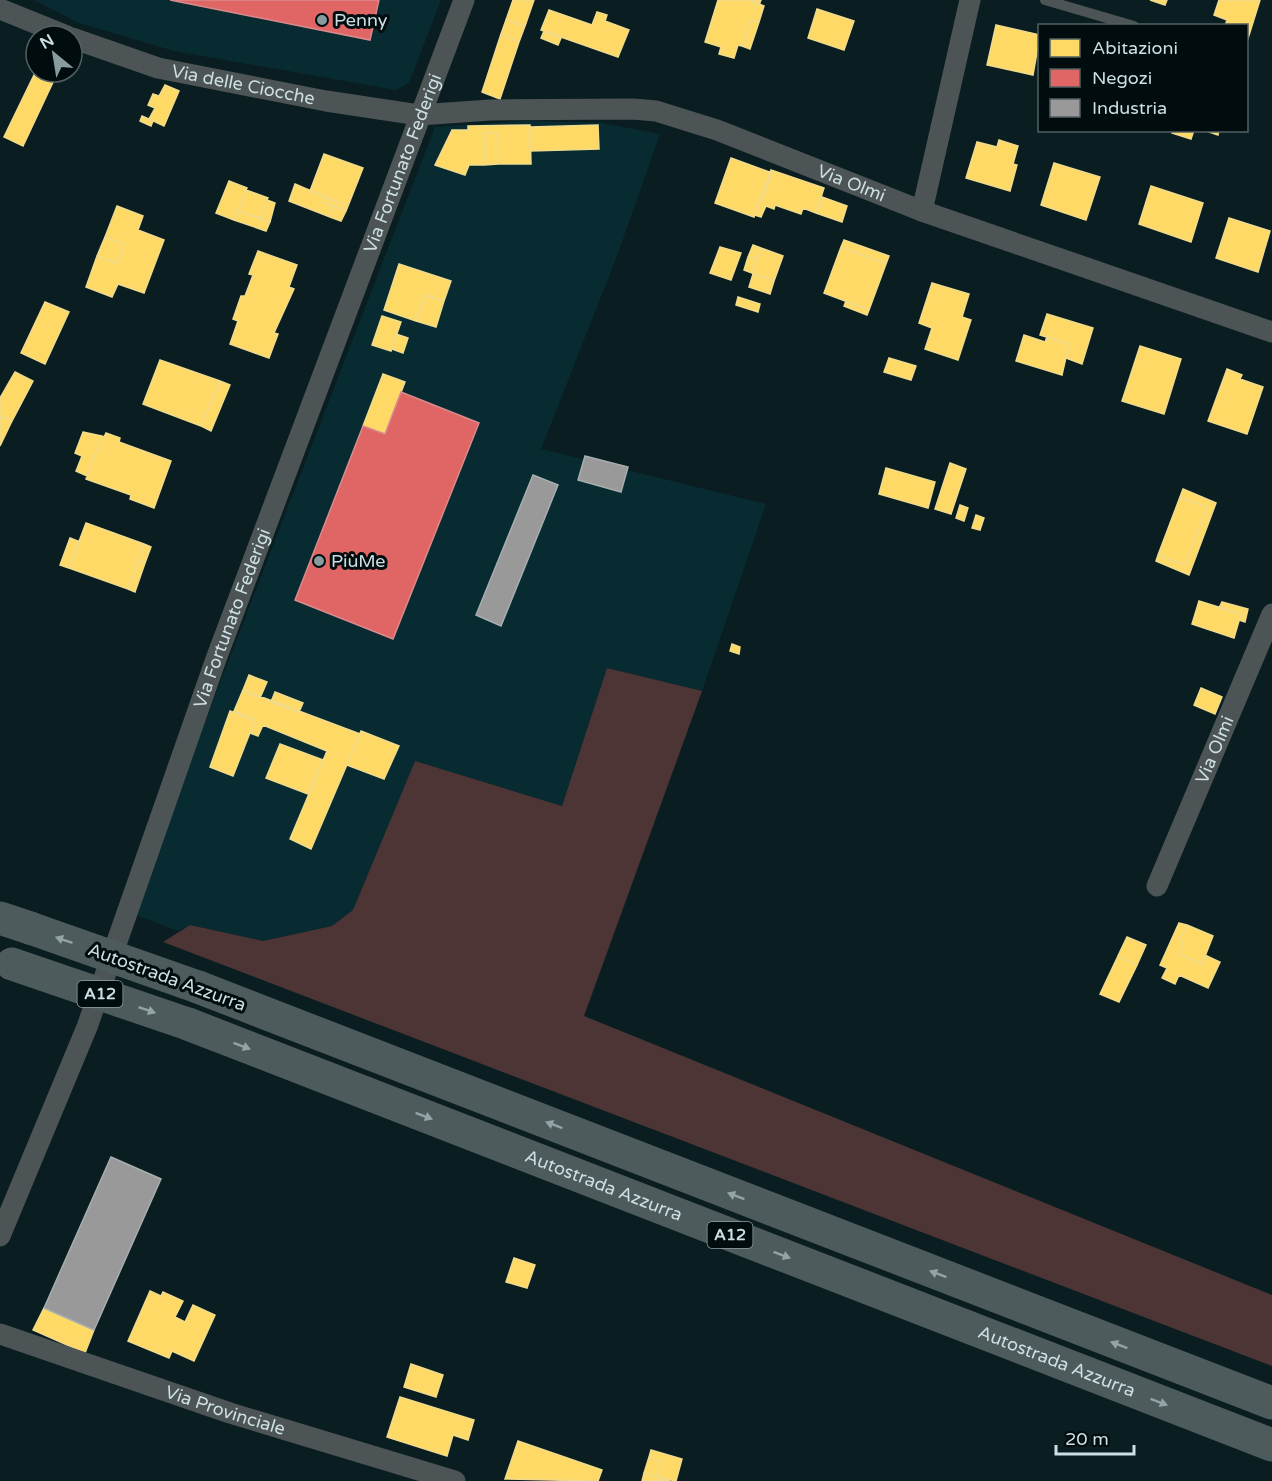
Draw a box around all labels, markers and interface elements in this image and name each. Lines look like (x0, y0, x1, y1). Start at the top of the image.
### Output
place label: Penny (334, 9, 388, 31)
marker: Penny (315, 13, 329, 27)
north arrow (24, 24, 84, 84)
legend (1038, 24, 1248, 132)
text: N (36, 30, 58, 54)
text: Abitazioni (1092, 37, 1178, 59)
street label: Via delle Ciocche (170, 60, 317, 110)
text: Negozi (1092, 67, 1152, 89)
street label: Via Fortunato Federigi (359, 70, 446, 256)
text: Industria (1092, 97, 1167, 119)
street label: Via Olmi (814, 160, 889, 206)
street label: Via Fortunato Federigi (189, 525, 275, 711)
place label: PiùMe (331, 550, 386, 572)
marker: PiùMe (312, 554, 326, 568)
street label: Via Olmi (1191, 712, 1239, 787)
one-way arrow (55, 934, 73, 944)
street label: Autostrada Azzurra (85, 938, 249, 1016)
road number: A12 (78, 981, 122, 1007)
one-way arrow (138, 1006, 156, 1016)
one-way arrow (233, 1041, 251, 1051)
one-way arrow (415, 1112, 433, 1122)
one-way arrow (545, 1120, 563, 1130)
street label: Autostrada Azzurra (522, 1145, 685, 1226)
one-way arrow (727, 1191, 745, 1200)
road number: A12 (708, 1222, 752, 1248)
one-way arrow (773, 1251, 791, 1261)
one-way arrow (928, 1269, 946, 1279)
street label: Autostrada Azzurra (975, 1321, 1139, 1402)
one-way arrow (1110, 1340, 1128, 1350)
street label: Via Provinciale (162, 1381, 288, 1440)
one-way arrow (1151, 1397, 1169, 1407)
scale bar (1056, 1418, 1134, 1456)
text: 20 m (1065, 1428, 1109, 1450)

